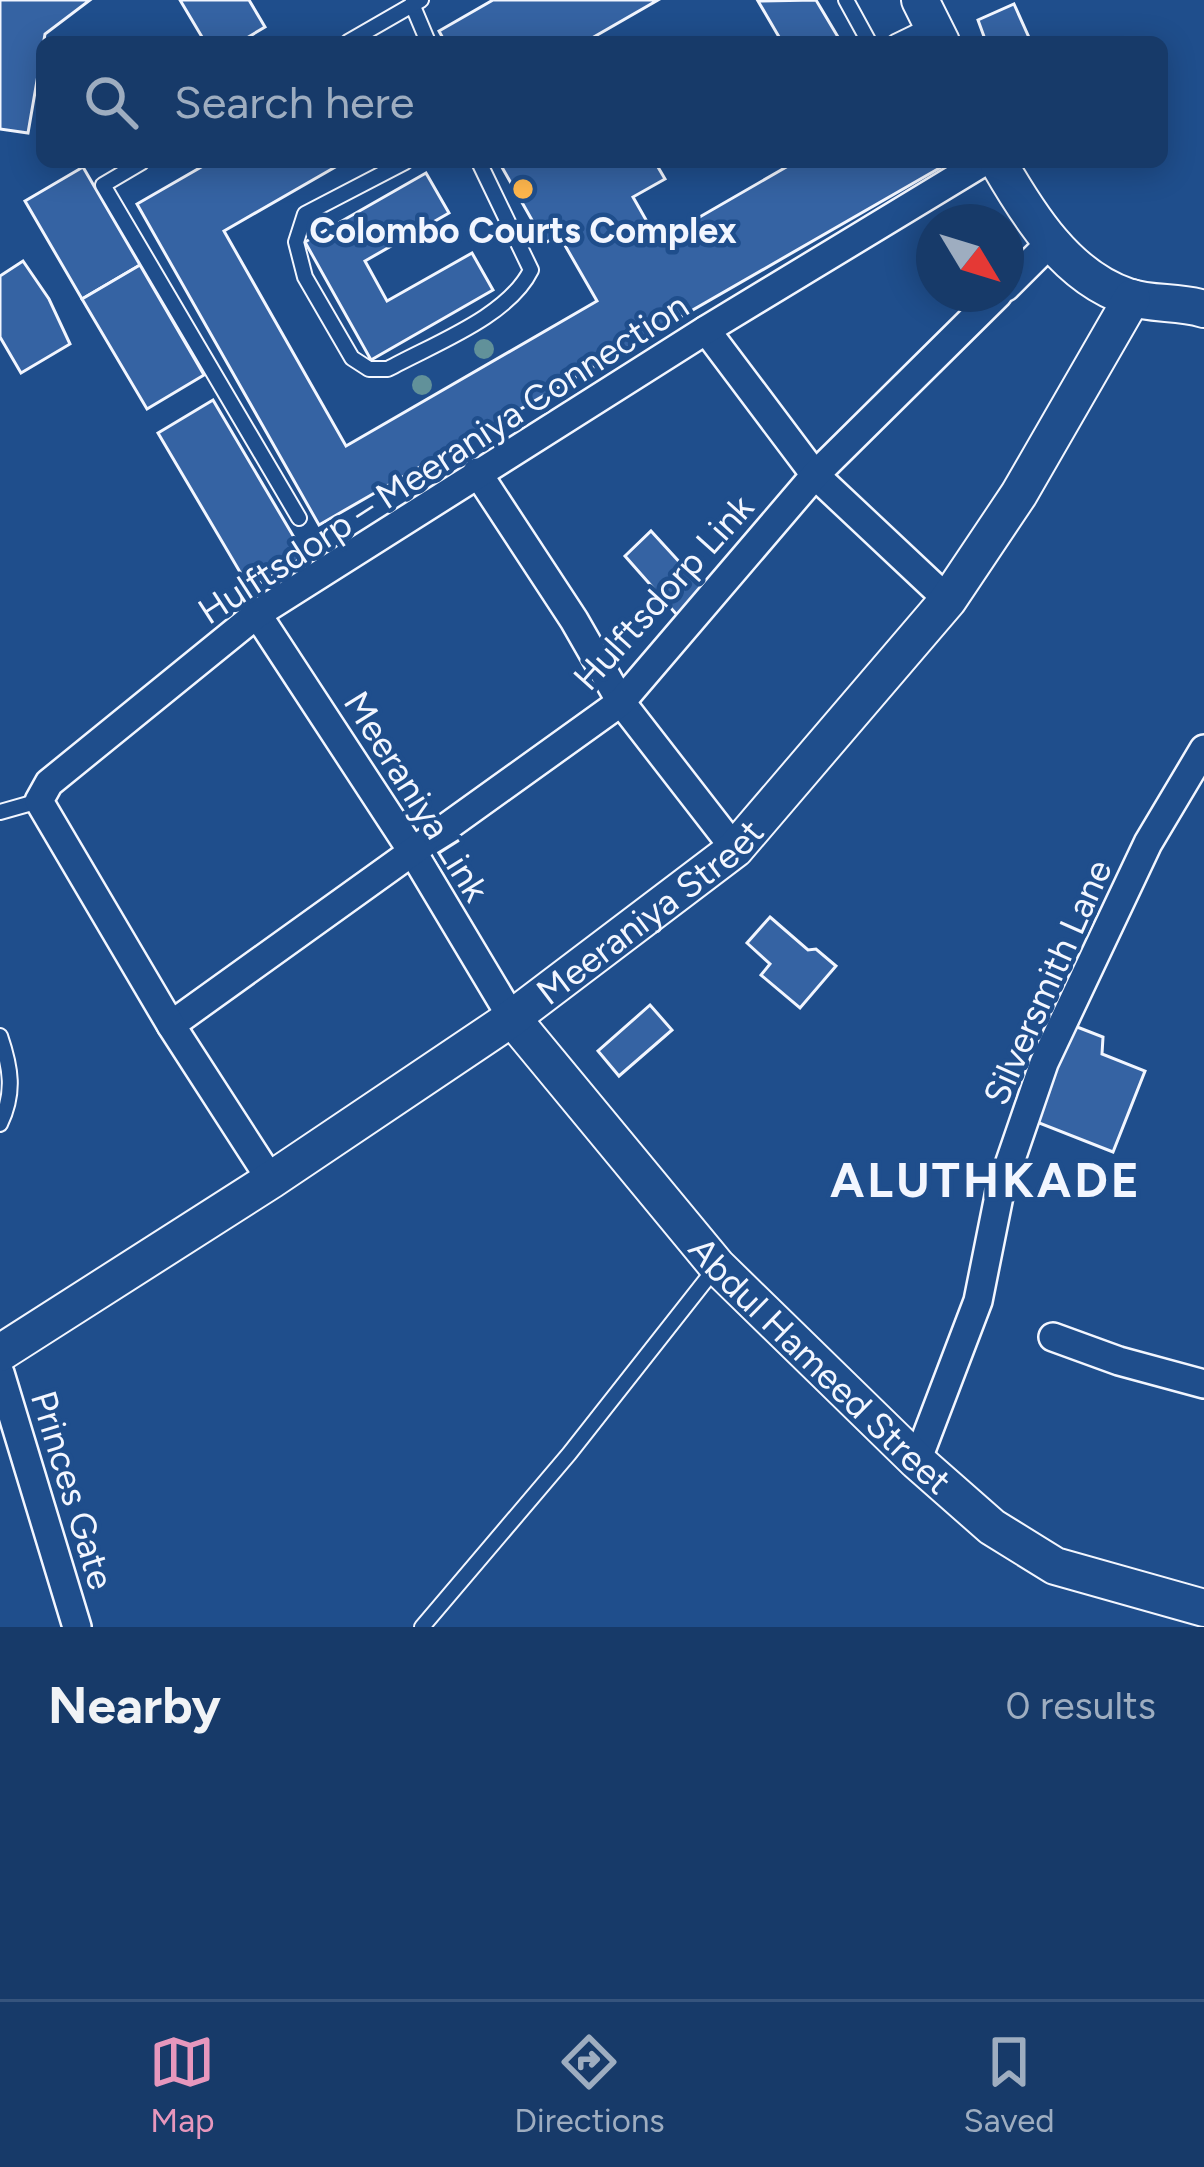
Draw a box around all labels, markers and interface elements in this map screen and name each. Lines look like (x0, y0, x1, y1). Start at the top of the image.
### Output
search box (36, 36, 1168, 168)
icon: search (78, 69, 144, 135)
text: Search here (174, 75, 414, 129)
marker: Colombo Courts Complex (510, 176, 536, 202)
north arrow (916, 204, 1024, 312)
place label: Colombo Courts Complex (309, 209, 737, 252)
street label: Hulftsdorp – Meeraniya Connection (190, 284, 696, 633)
street label: Hulftsdorp Link (565, 486, 763, 699)
street label: Meeraniya Link (335, 683, 498, 910)
street label: Meeraniya Street (528, 811, 773, 1014)
street label: Silversmith Lane (974, 853, 1121, 1111)
district label: ALUTHKADE (830, 1151, 1142, 1209)
street label: Abdul Hameed Street (680, 1228, 960, 1503)
street label: Princes Gate (22, 1386, 123, 1594)
text: Nearby (48, 1675, 221, 1736)
text: 0 results (1005, 1682, 1156, 1729)
tab: Map (149, 2029, 215, 2140)
tab: Directions (514, 2029, 665, 2140)
tab: Saved (964, 2029, 1055, 2140)

